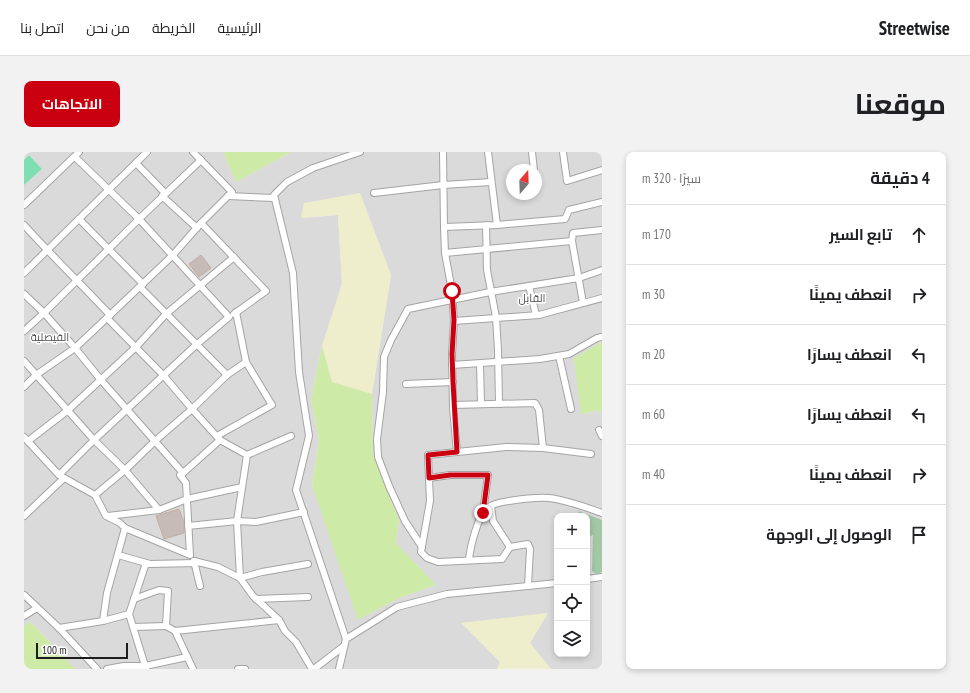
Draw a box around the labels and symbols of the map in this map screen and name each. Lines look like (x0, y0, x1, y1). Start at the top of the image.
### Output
north arrow (506, 164, 542, 200)
route start (443, 282, 461, 300)
district label: القابل (519, 291, 545, 305)
district label: الفيصلية (31, 330, 69, 344)
route end (474, 504, 492, 522)
scale bar (36, 641, 128, 660)

